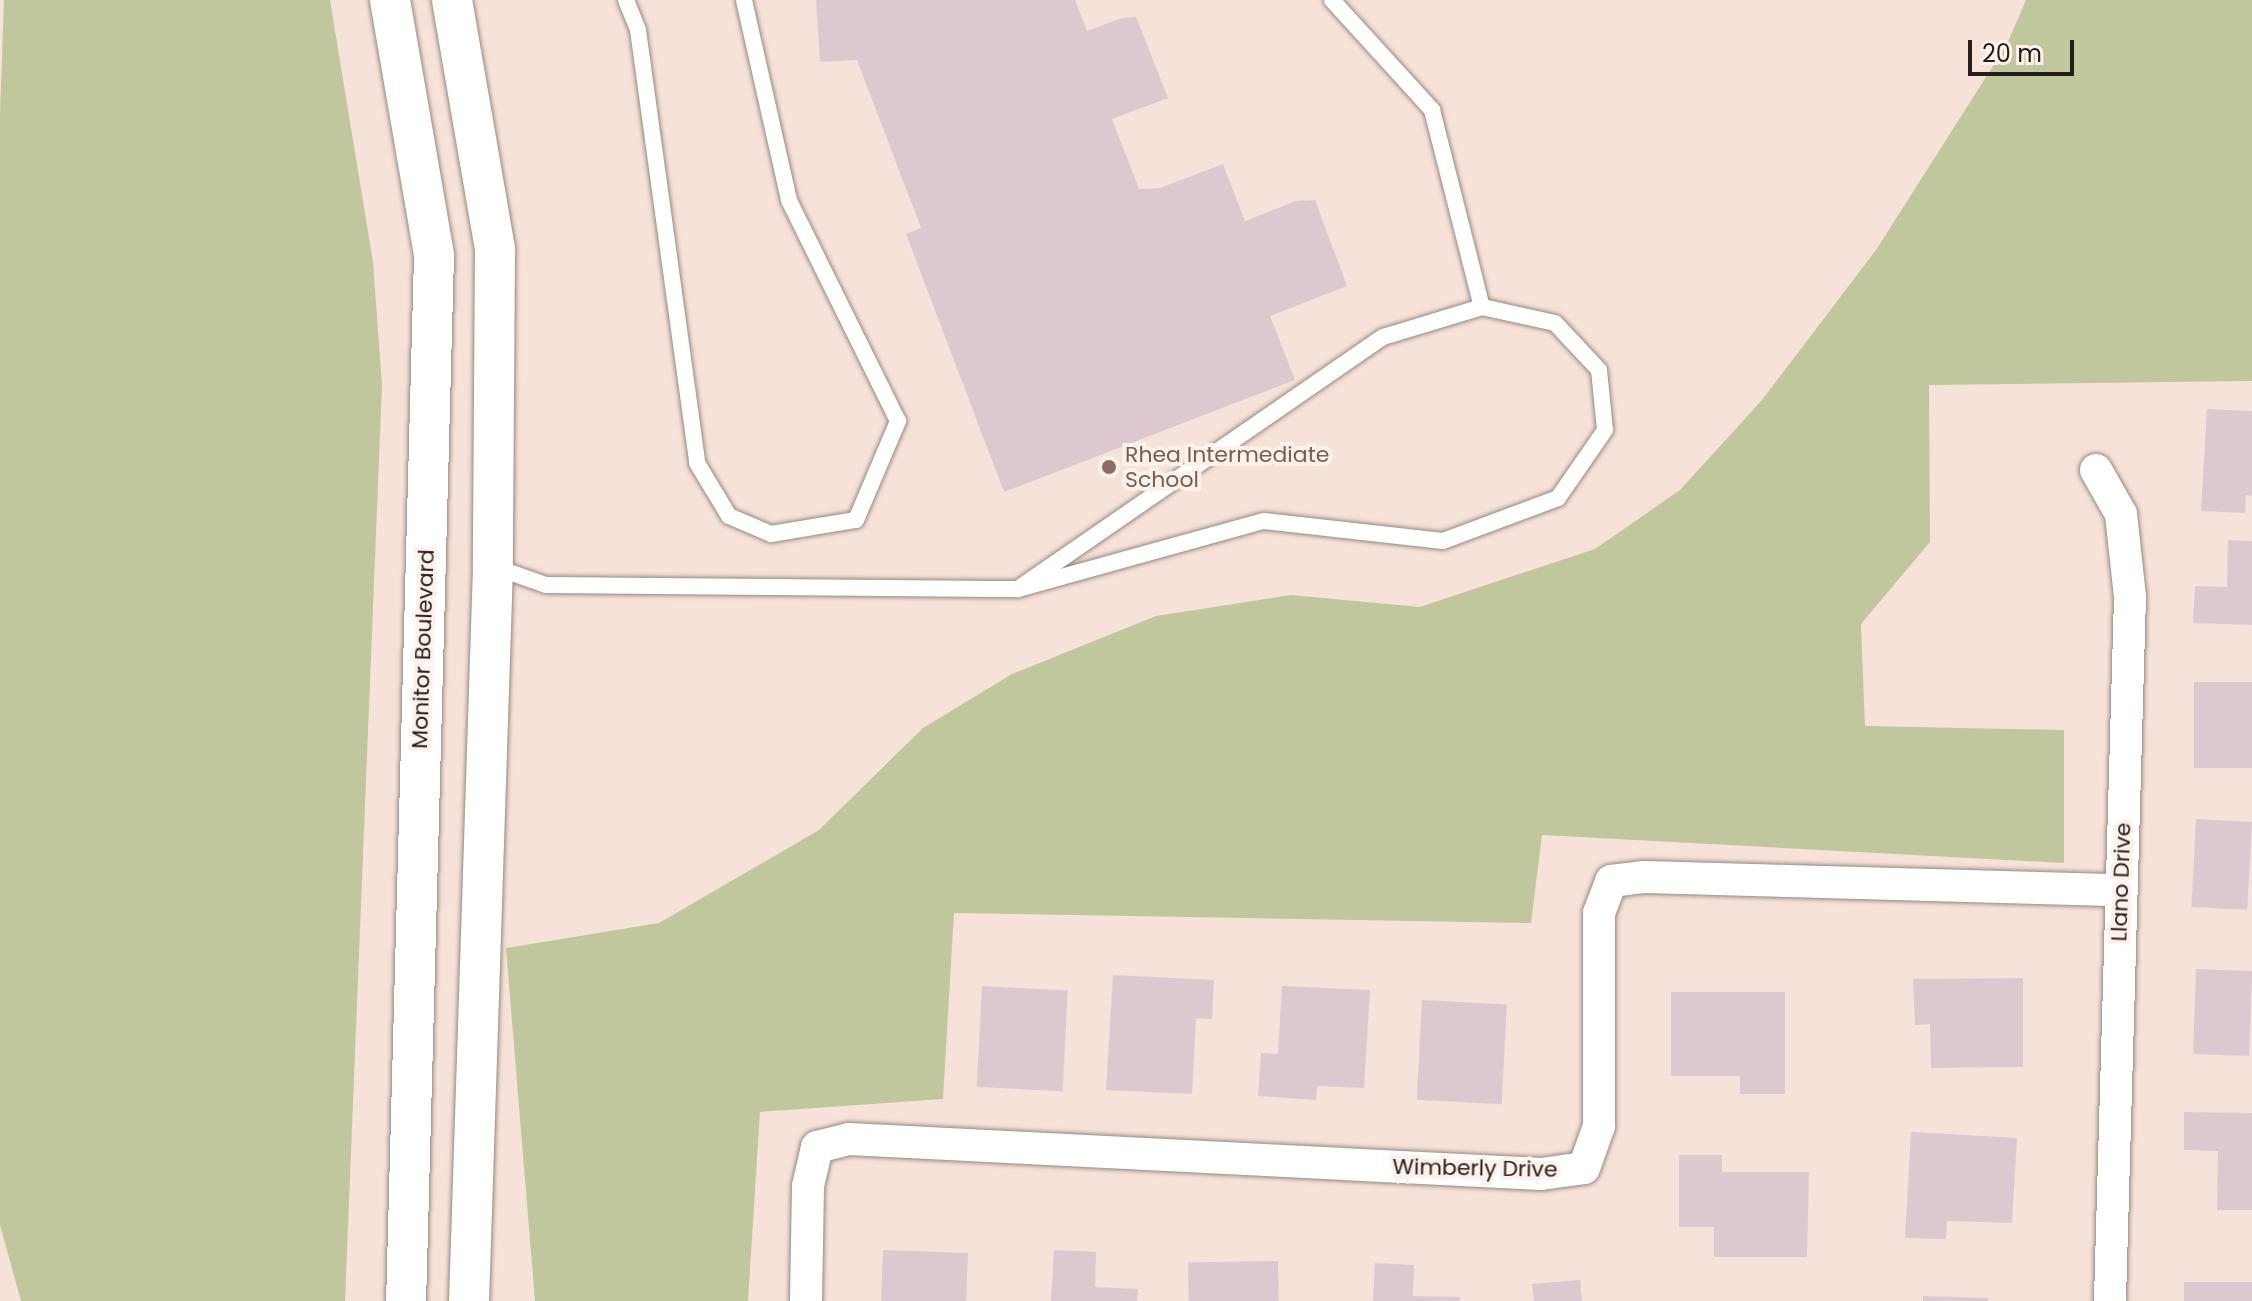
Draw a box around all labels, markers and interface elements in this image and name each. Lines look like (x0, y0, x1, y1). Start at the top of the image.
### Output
scale bar (1972, 24, 2078, 74)
text: 20 m (1982, 37, 2042, 70)
place label: Rhea Intermediate School (1125, 441, 1329, 492)
marker: Rhea Intermediate School (1100, 458, 1118, 476)
street label: Monitor Boulevard (406, 549, 440, 749)
street label: Llano Drive (2106, 822, 2136, 942)
street label: Wimberly Drive (1392, 1153, 1558, 1183)

